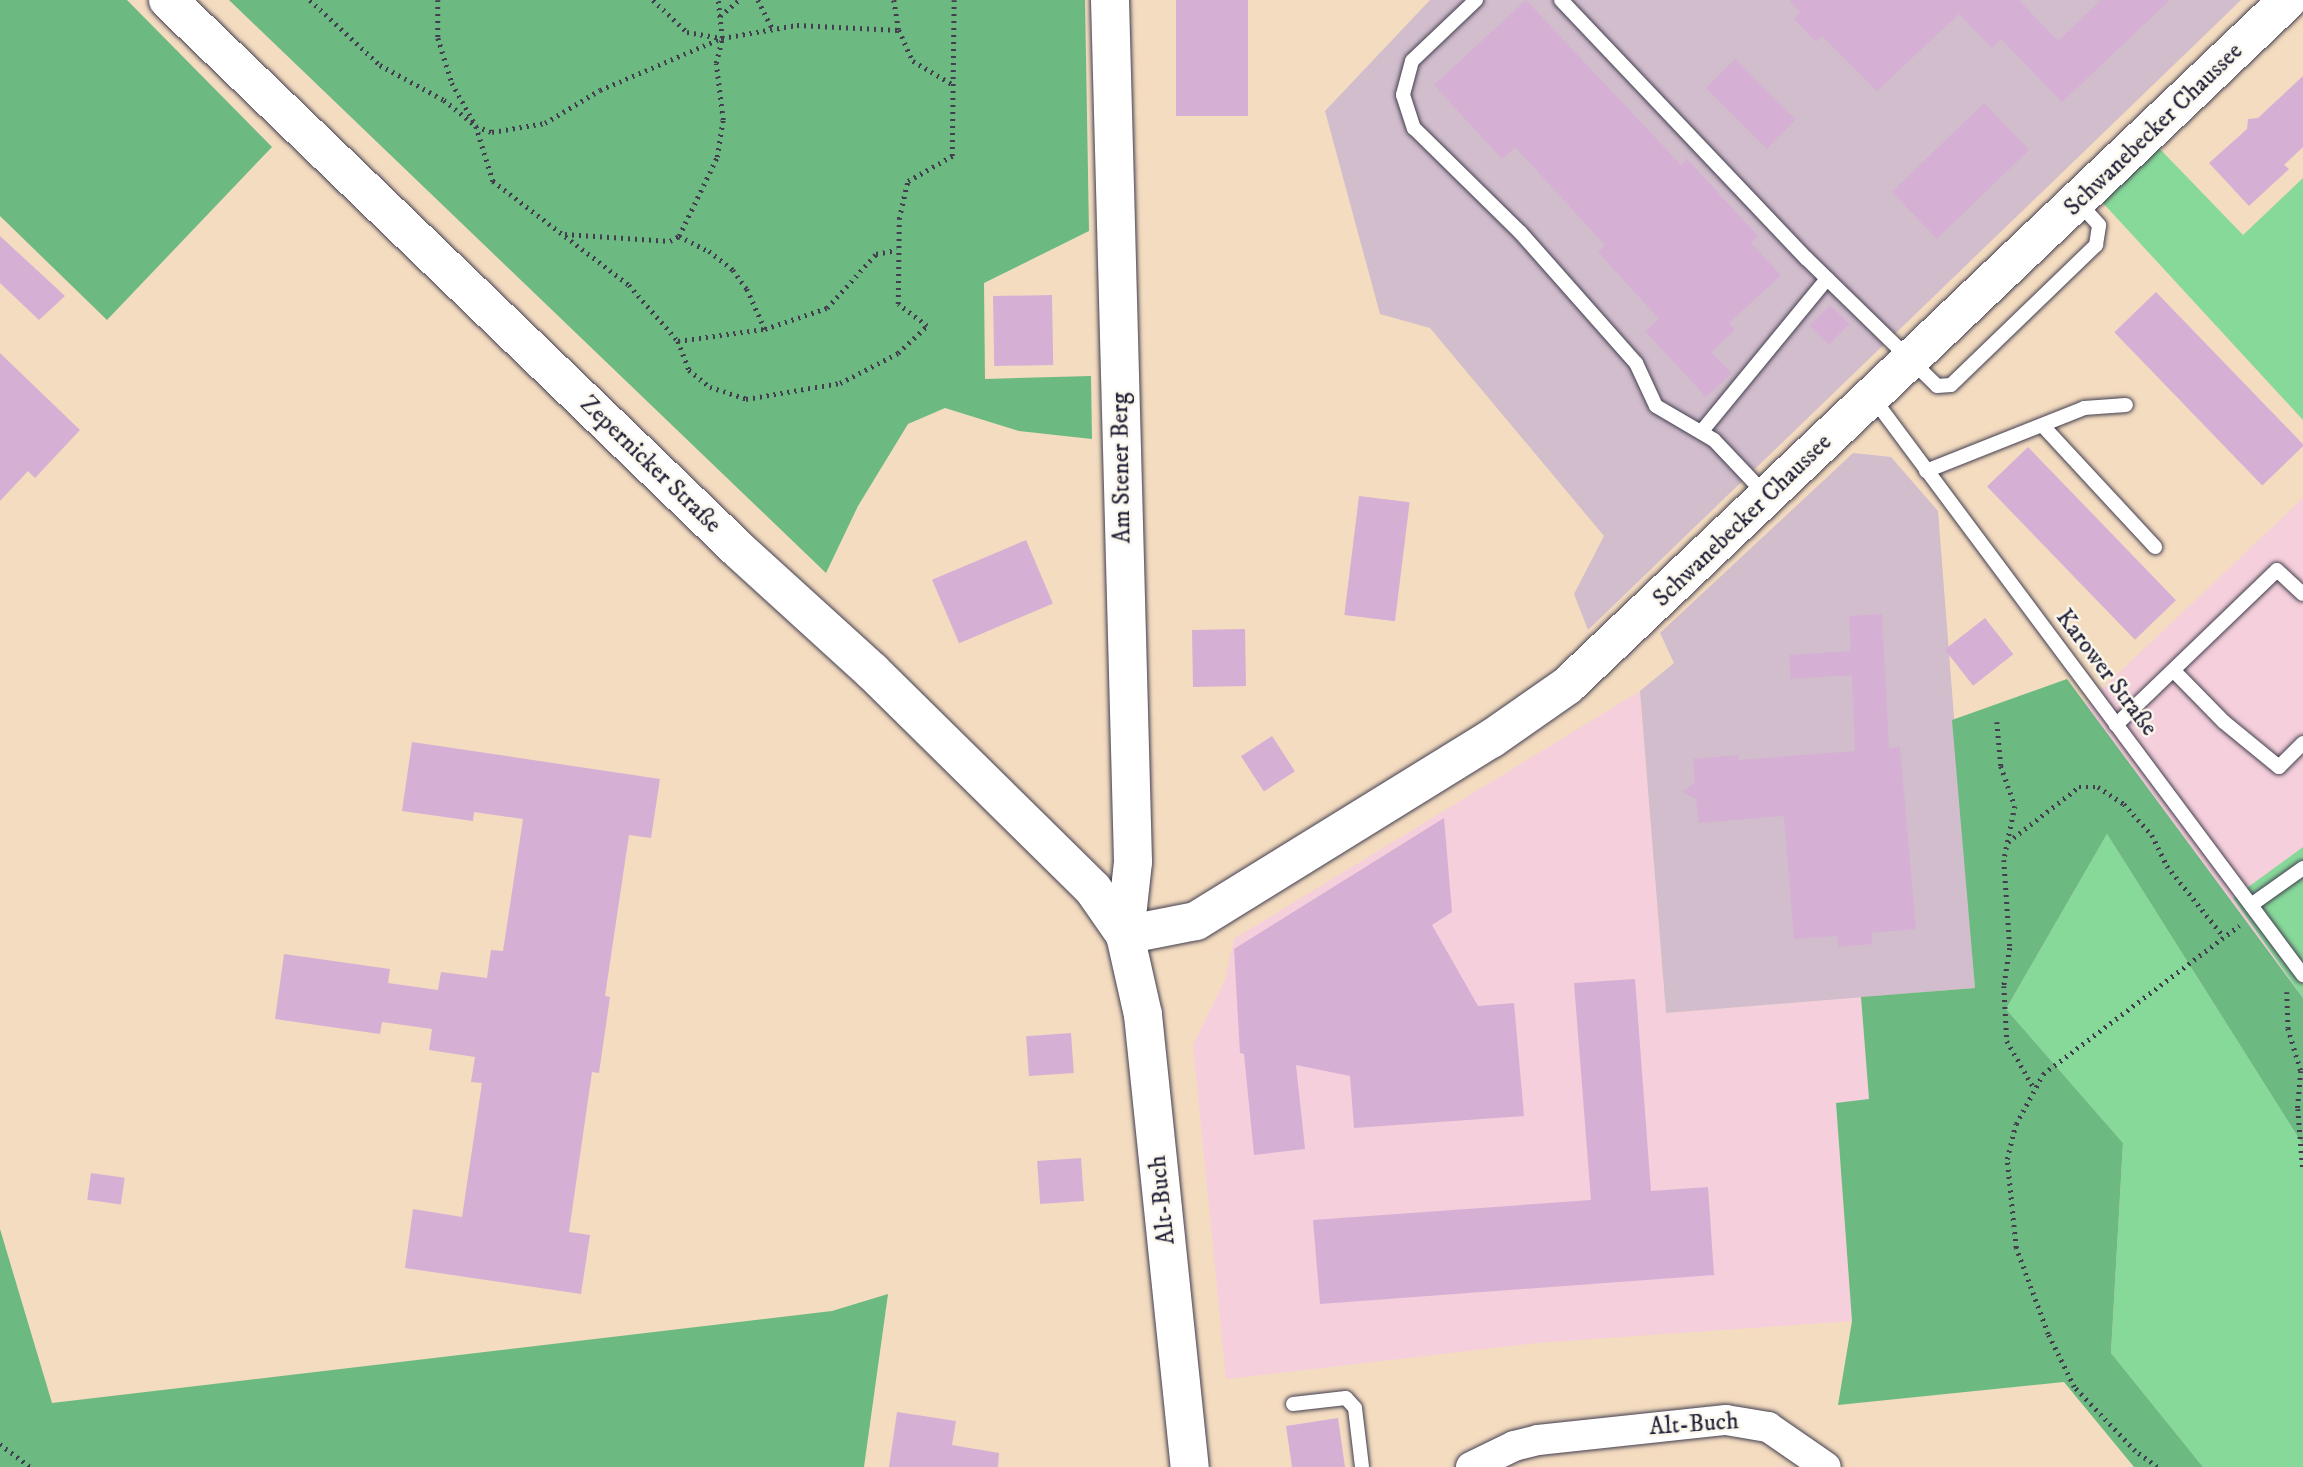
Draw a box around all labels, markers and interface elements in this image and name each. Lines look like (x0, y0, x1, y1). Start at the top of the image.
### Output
street label: Schwanebecker Chaussee (2059, 37, 2249, 223)
street label: Zepernicker Straße (574, 390, 726, 540)
street label: Am Stener Berg (1106, 392, 1138, 544)
street label: Schwanebecker Chaussee (1648, 428, 1838, 614)
street label: Karower Straße (2049, 604, 2163, 742)
street label: Alt-Buch (1144, 1154, 1182, 1246)
street label: Alt-Buch (1648, 1408, 1740, 1442)

